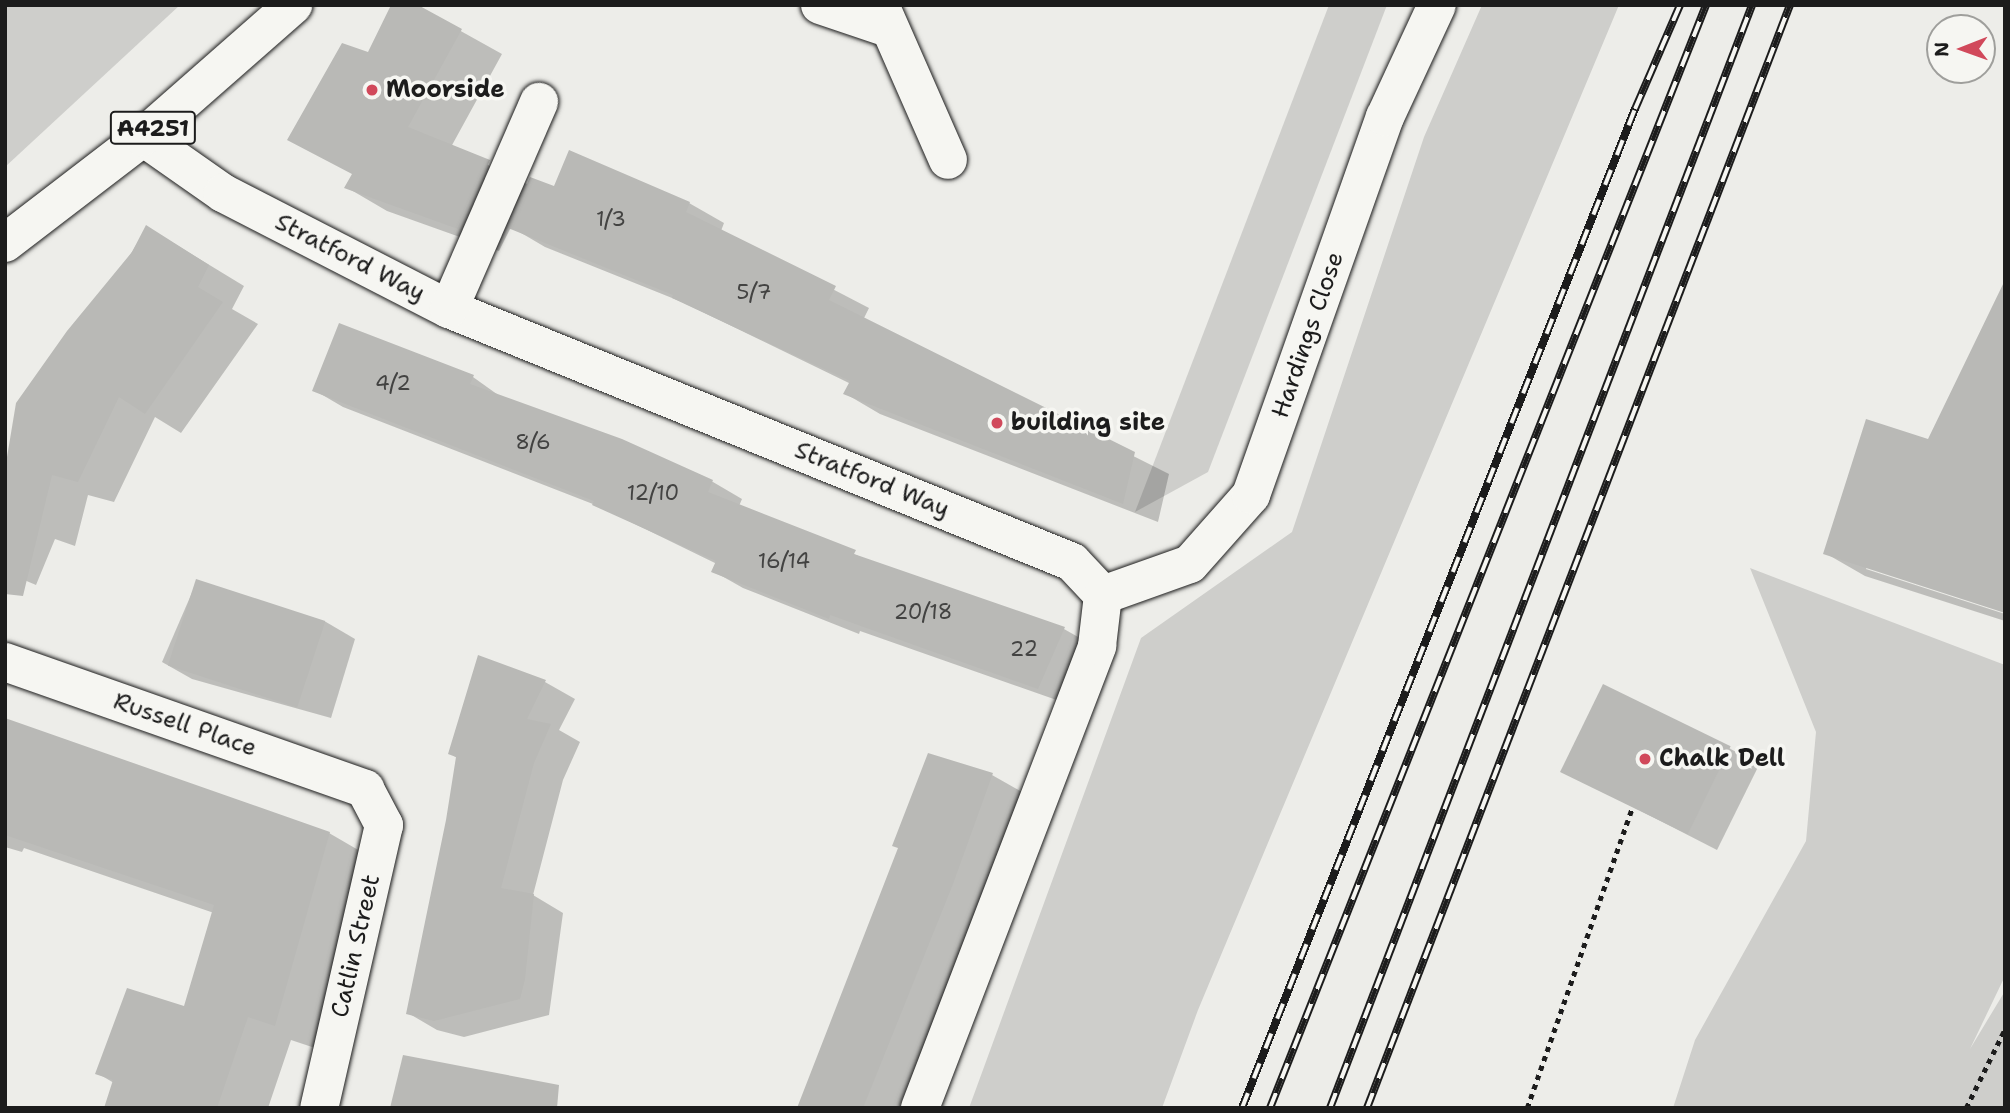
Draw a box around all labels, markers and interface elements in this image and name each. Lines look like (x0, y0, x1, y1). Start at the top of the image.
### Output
north arrow (1926, 14, 1996, 84)
text: N (1929, 42, 1954, 57)
place label: Moorside (386, 76, 505, 104)
marker: Moorside (364, 82, 380, 98)
road number: A4251 (109, 108, 197, 148)
house number: 1/3 (596, 206, 626, 232)
street label: Stratford Way (270, 208, 430, 308)
street label: Hardings Close (1266, 248, 1350, 422)
house number: 5/7 (737, 279, 771, 305)
house number: 4/2 (375, 370, 411, 396)
place label: building site (1011, 409, 1165, 437)
marker: building site (989, 415, 1005, 431)
house number: 8/6 (515, 429, 551, 455)
street label: Stratford Way (790, 436, 954, 524)
house number: 12/10 (627, 480, 679, 506)
house number: 16/14 (758, 548, 810, 574)
house number: 20/18 (894, 599, 952, 625)
house number: 22 (1010, 636, 1038, 662)
street label: Russell Place (110, 687, 260, 763)
place label: Chalk Dell (1659, 745, 1785, 773)
marker: Chalk Dell (1637, 751, 1653, 767)
street label: Catlin Street (326, 872, 386, 1020)

